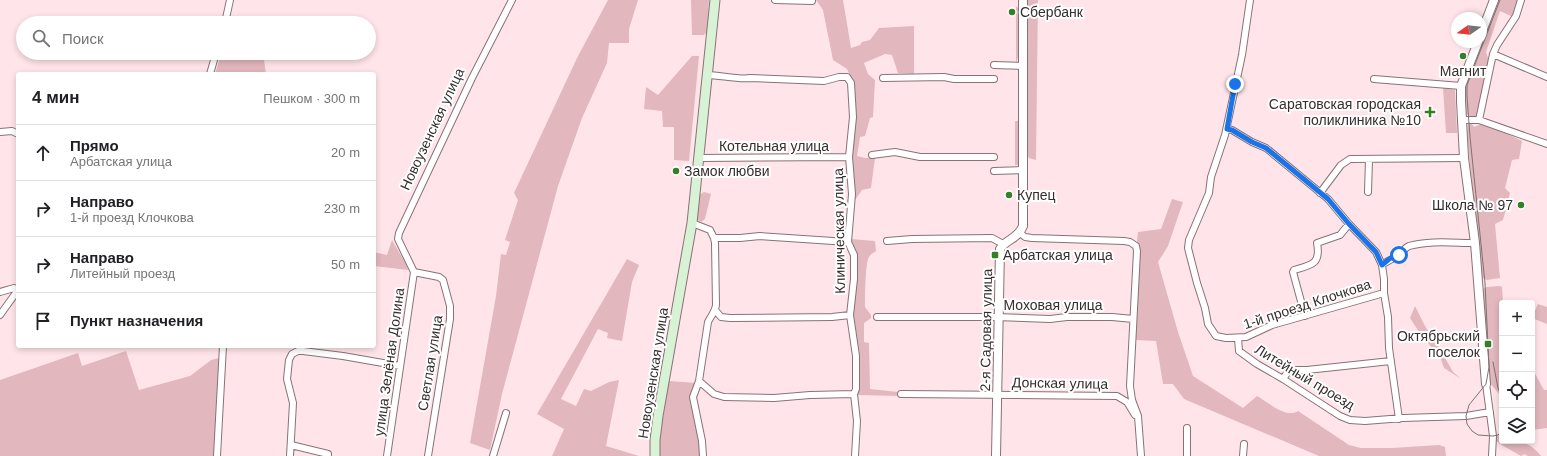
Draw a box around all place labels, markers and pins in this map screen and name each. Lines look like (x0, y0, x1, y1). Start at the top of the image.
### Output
place label: Сбербанк (1020, 4, 1084, 20)
marker: Сбербанк (1007, 7, 1017, 17)
marker: Магнит (1458, 51, 1468, 61)
place label: Магнит (1440, 63, 1487, 79)
place label: Саратовская городская поликлиника №10 (1269, 96, 1421, 128)
marker: Саратовская городская поликлиника №10 (1424, 106, 1436, 118)
place label: Замок любви (684, 163, 770, 179)
marker: Замок любви (671, 166, 681, 176)
place label: Купец (1017, 187, 1056, 203)
marker: Купец (1004, 190, 1014, 200)
place label: Школа № 97 (1432, 197, 1513, 213)
marker: Школа № 97 (1516, 200, 1526, 210)
place label: Арбатская улица (1003, 247, 1113, 263)
marker: Арбатская улица (990, 250, 1000, 260)
place label: Октябрьский поселок (1397, 328, 1481, 360)
marker: Октябрьский поселок (1483, 339, 1493, 349)

